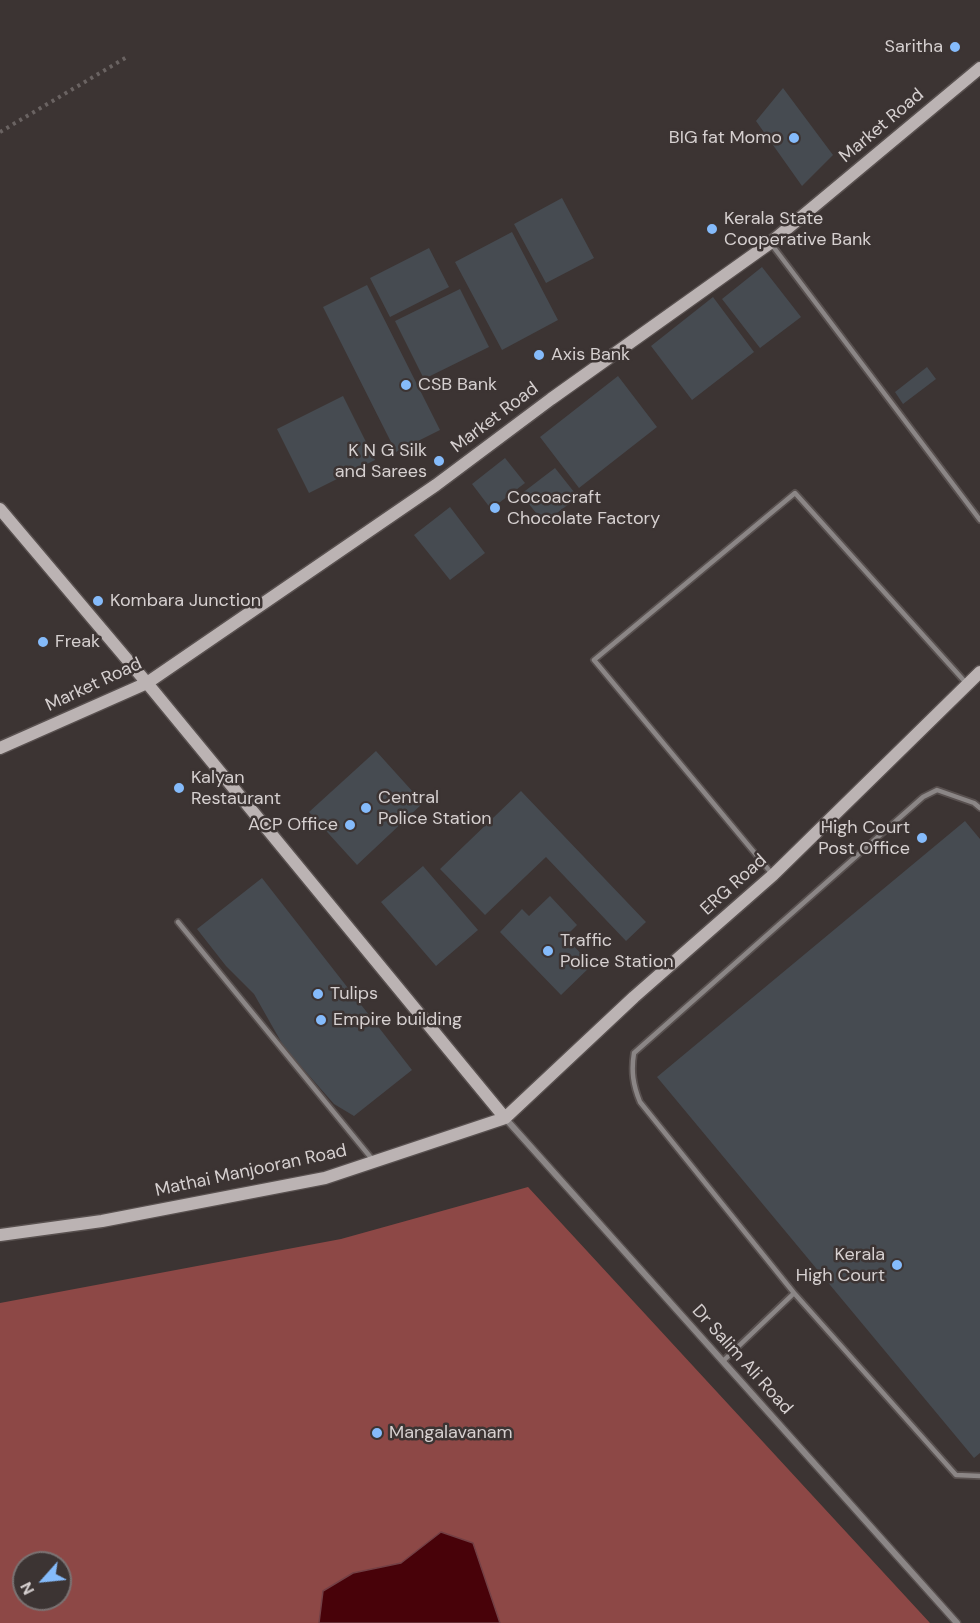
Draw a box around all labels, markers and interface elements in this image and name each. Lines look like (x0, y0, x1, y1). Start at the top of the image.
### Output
place label: Saritha (885, 36, 943, 58)
marker: Saritha (948, 40, 962, 54)
street label: Market Road (835, 84, 929, 168)
place label: BIG fat Momo (669, 127, 782, 149)
marker: BIG fat Momo (787, 131, 801, 145)
place label: Kerala State Cooperative Bank (724, 208, 871, 250)
marker: Kerala State Cooperative Bank (705, 222, 719, 236)
place label: Axis Bank (551, 344, 630, 366)
marker: Axis Bank (532, 348, 546, 362)
place label: CSB Bank (418, 374, 497, 396)
marker: CSB Bank (399, 378, 413, 392)
street label: Market Road (447, 378, 543, 458)
place label: K N G Silk and Sarees (335, 440, 427, 482)
marker: K N G Silk and Sarees (432, 454, 446, 468)
place label: Cocoacraft Chocolate Factory (507, 487, 660, 530)
marker: Cocoacraft Chocolate Factory (488, 501, 502, 515)
place label: Kombara Junction (110, 590, 261, 612)
marker: Kombara Junction (91, 594, 105, 608)
place label: Freak (55, 631, 100, 653)
marker: Freak (36, 635, 50, 649)
street label: Market Road (42, 653, 146, 717)
place label: Kalyan Restaurant (191, 767, 281, 810)
marker: Kalyan Restaurant (172, 781, 186, 795)
place label: Central Police Station (378, 787, 492, 830)
marker: Central Police Station (359, 801, 373, 815)
place label: ACP Office (248, 814, 338, 836)
place label: High Court Post Office (818, 817, 910, 860)
marker: ACP Office (343, 818, 357, 832)
marker: High Court Post Office (915, 831, 929, 845)
street label: ERG Road (697, 850, 771, 920)
place label: Traffic Police Station (560, 930, 674, 972)
marker: Traffic Police Station (541, 944, 555, 958)
place label: Tulips (330, 983, 378, 1005)
marker: Tulips (311, 987, 325, 1001)
place label: Empire building (333, 1009, 462, 1031)
marker: Empire building (314, 1013, 328, 1027)
street label: Mathai Manjooran Road (153, 1140, 349, 1202)
place label: Kerala High Court (796, 1244, 885, 1286)
marker: Kerala High Court (890, 1258, 904, 1272)
street label: Dr Salim Ali Road (687, 1301, 797, 1419)
place label: Mangalavanam (389, 1422, 513, 1444)
marker: Mangalavanam (370, 1426, 384, 1440)
north arrow (12, 1551, 72, 1611)
text: N (15, 1579, 39, 1598)

